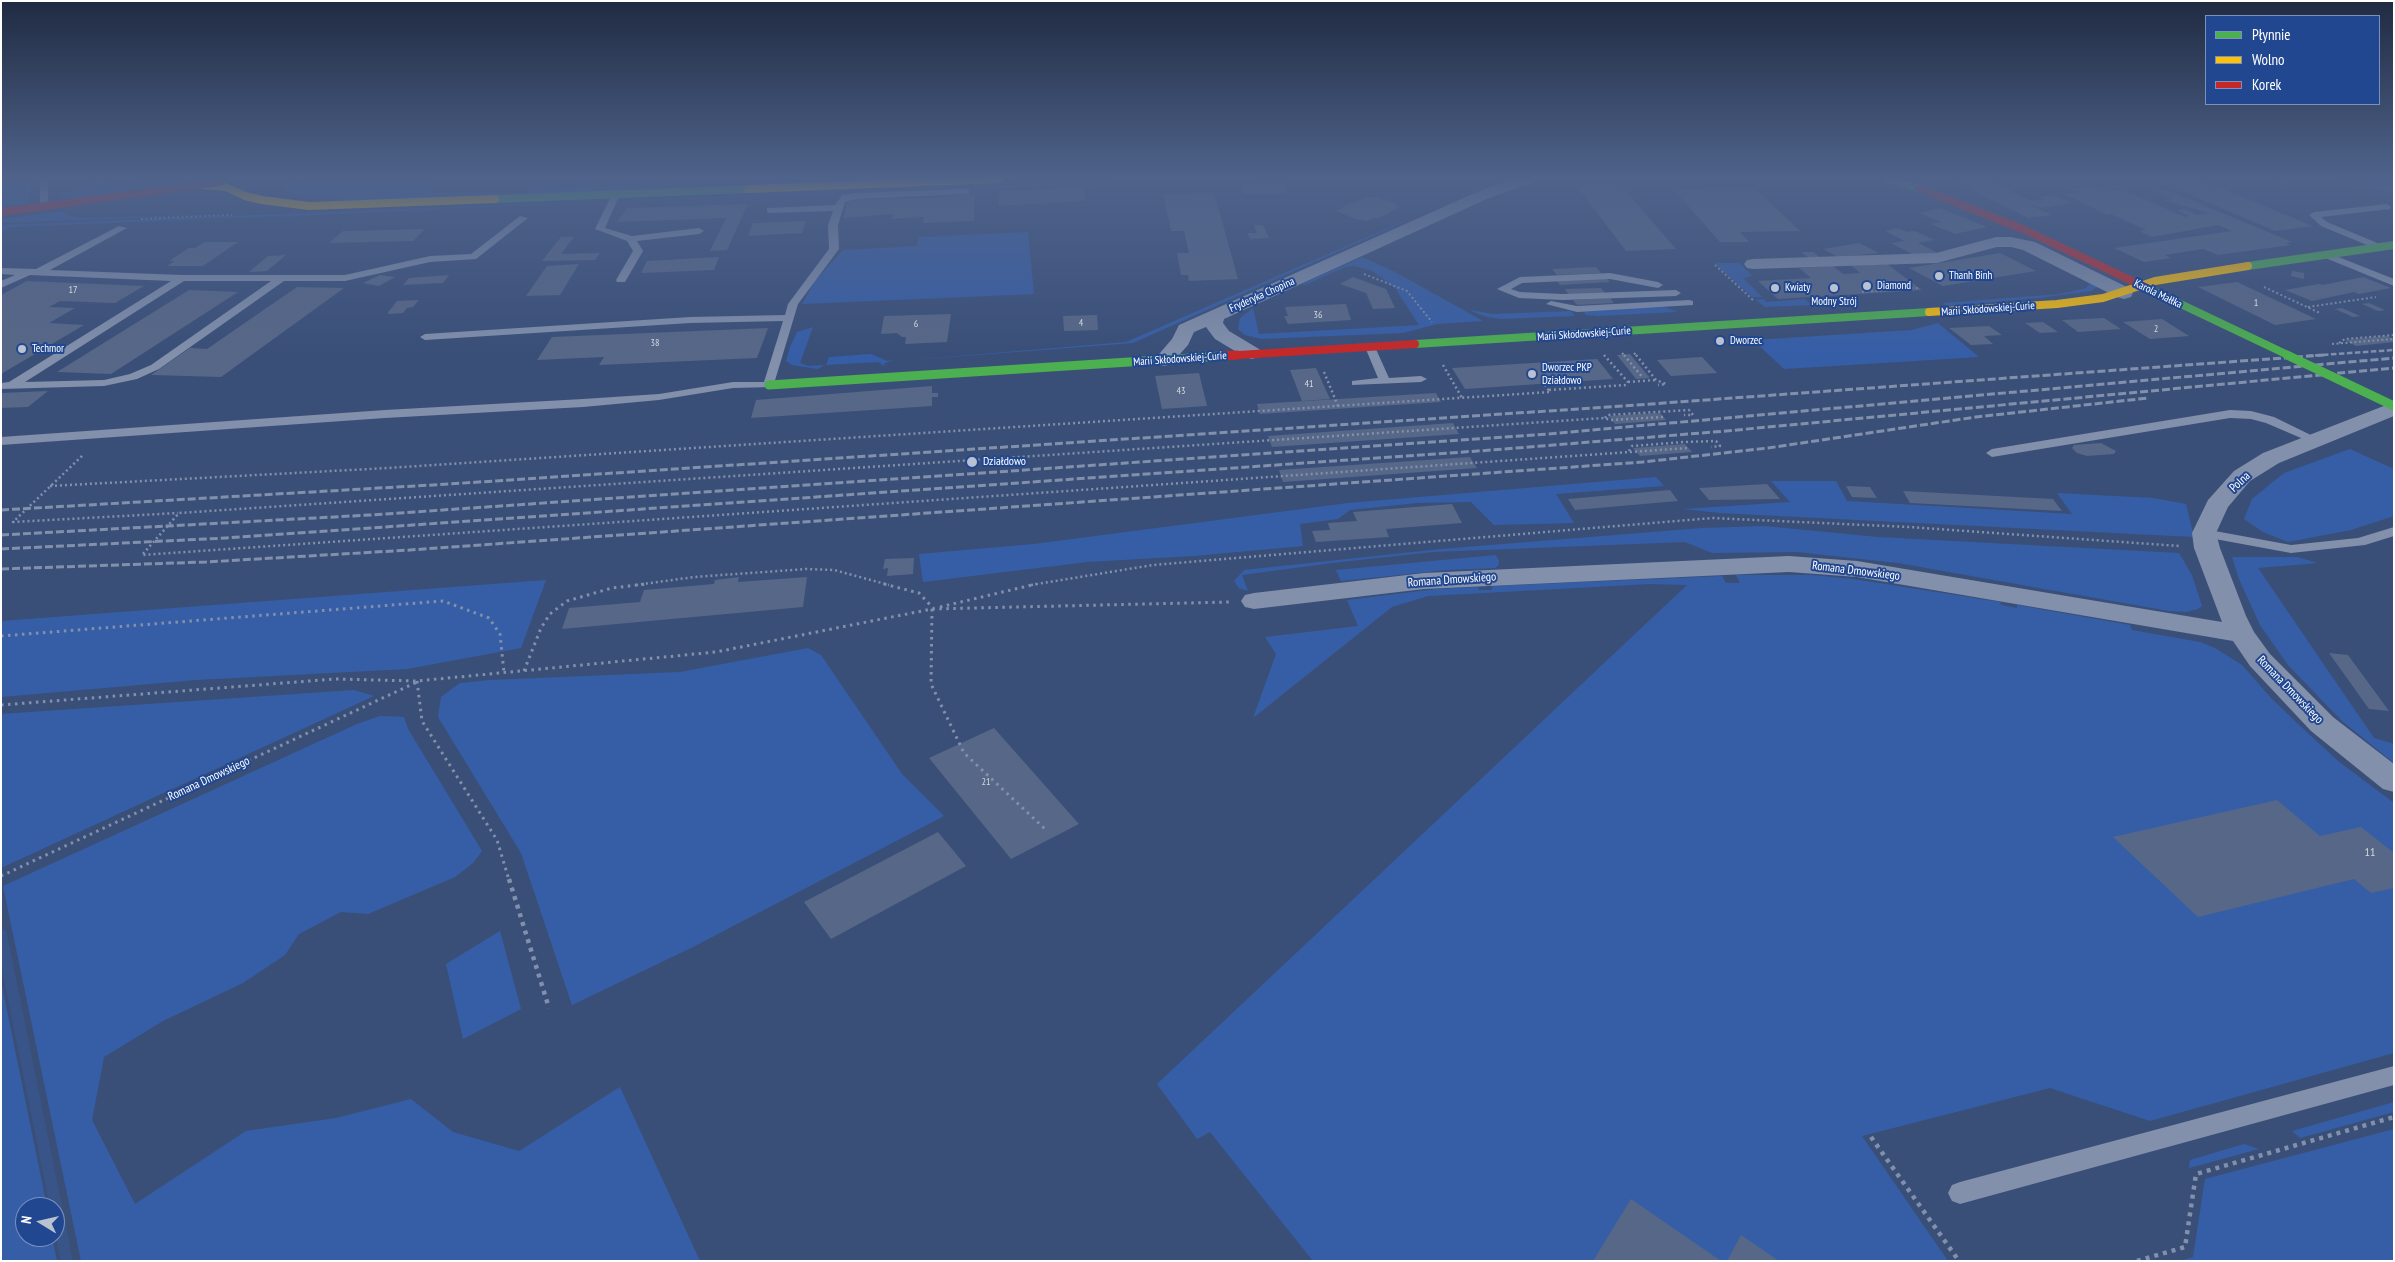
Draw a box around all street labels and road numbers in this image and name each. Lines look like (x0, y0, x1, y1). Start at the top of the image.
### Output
street label: Fryderyka Chopina (1227, 275, 1297, 315)
street label: Karola Małłka (2132, 277, 2184, 311)
street label: Marii Skłodowskiej-Curie (1941, 299, 2035, 319)
street label: Marii Skłodowskiej-Curie (1537, 324, 1631, 344)
street label: Marii Skłodowskiej-Curie (1133, 349, 1227, 369)
street label: Polna (2227, 469, 2253, 495)
street label: Romana Dmowskiego (1811, 558, 1901, 584)
street label: Romana Dmowskiego (1407, 570, 1497, 590)
street label: Romana Dmowskiego (2254, 653, 2326, 727)
street label: Romana Dmowskiego (166, 754, 252, 804)

